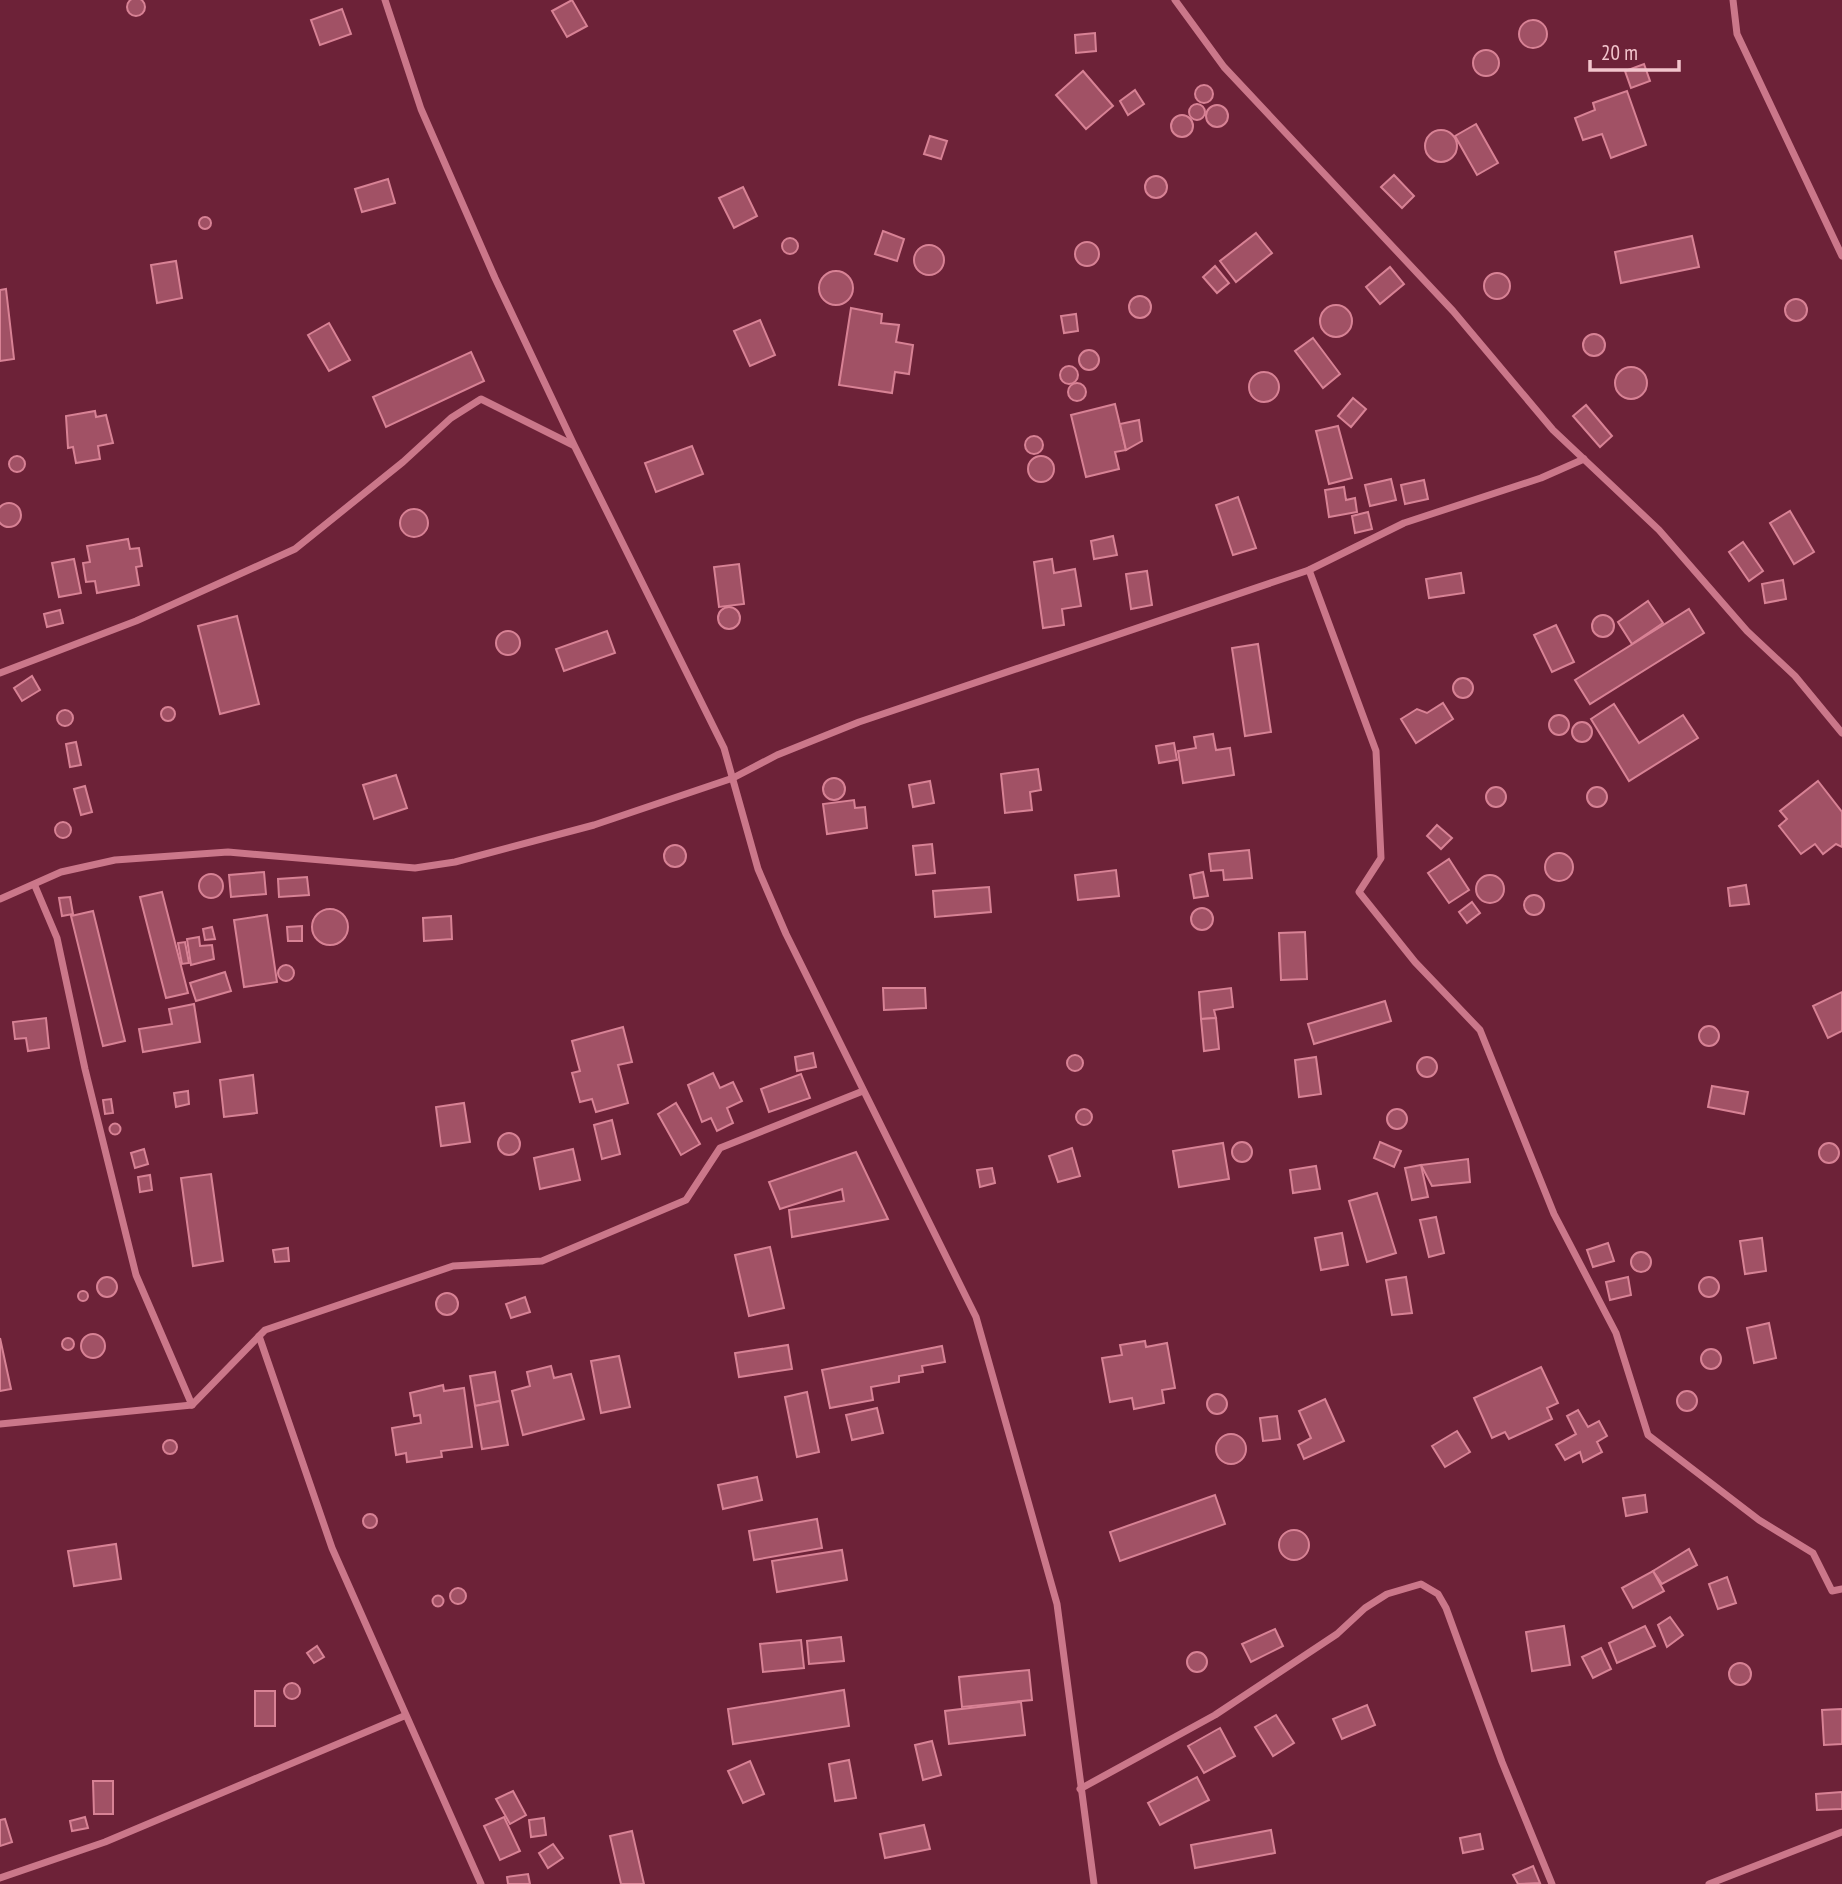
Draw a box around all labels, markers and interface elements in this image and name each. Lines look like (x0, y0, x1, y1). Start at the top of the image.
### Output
scale bar (1590, 28, 1679, 72)
text: 20 m (1601, 39, 1638, 66)

